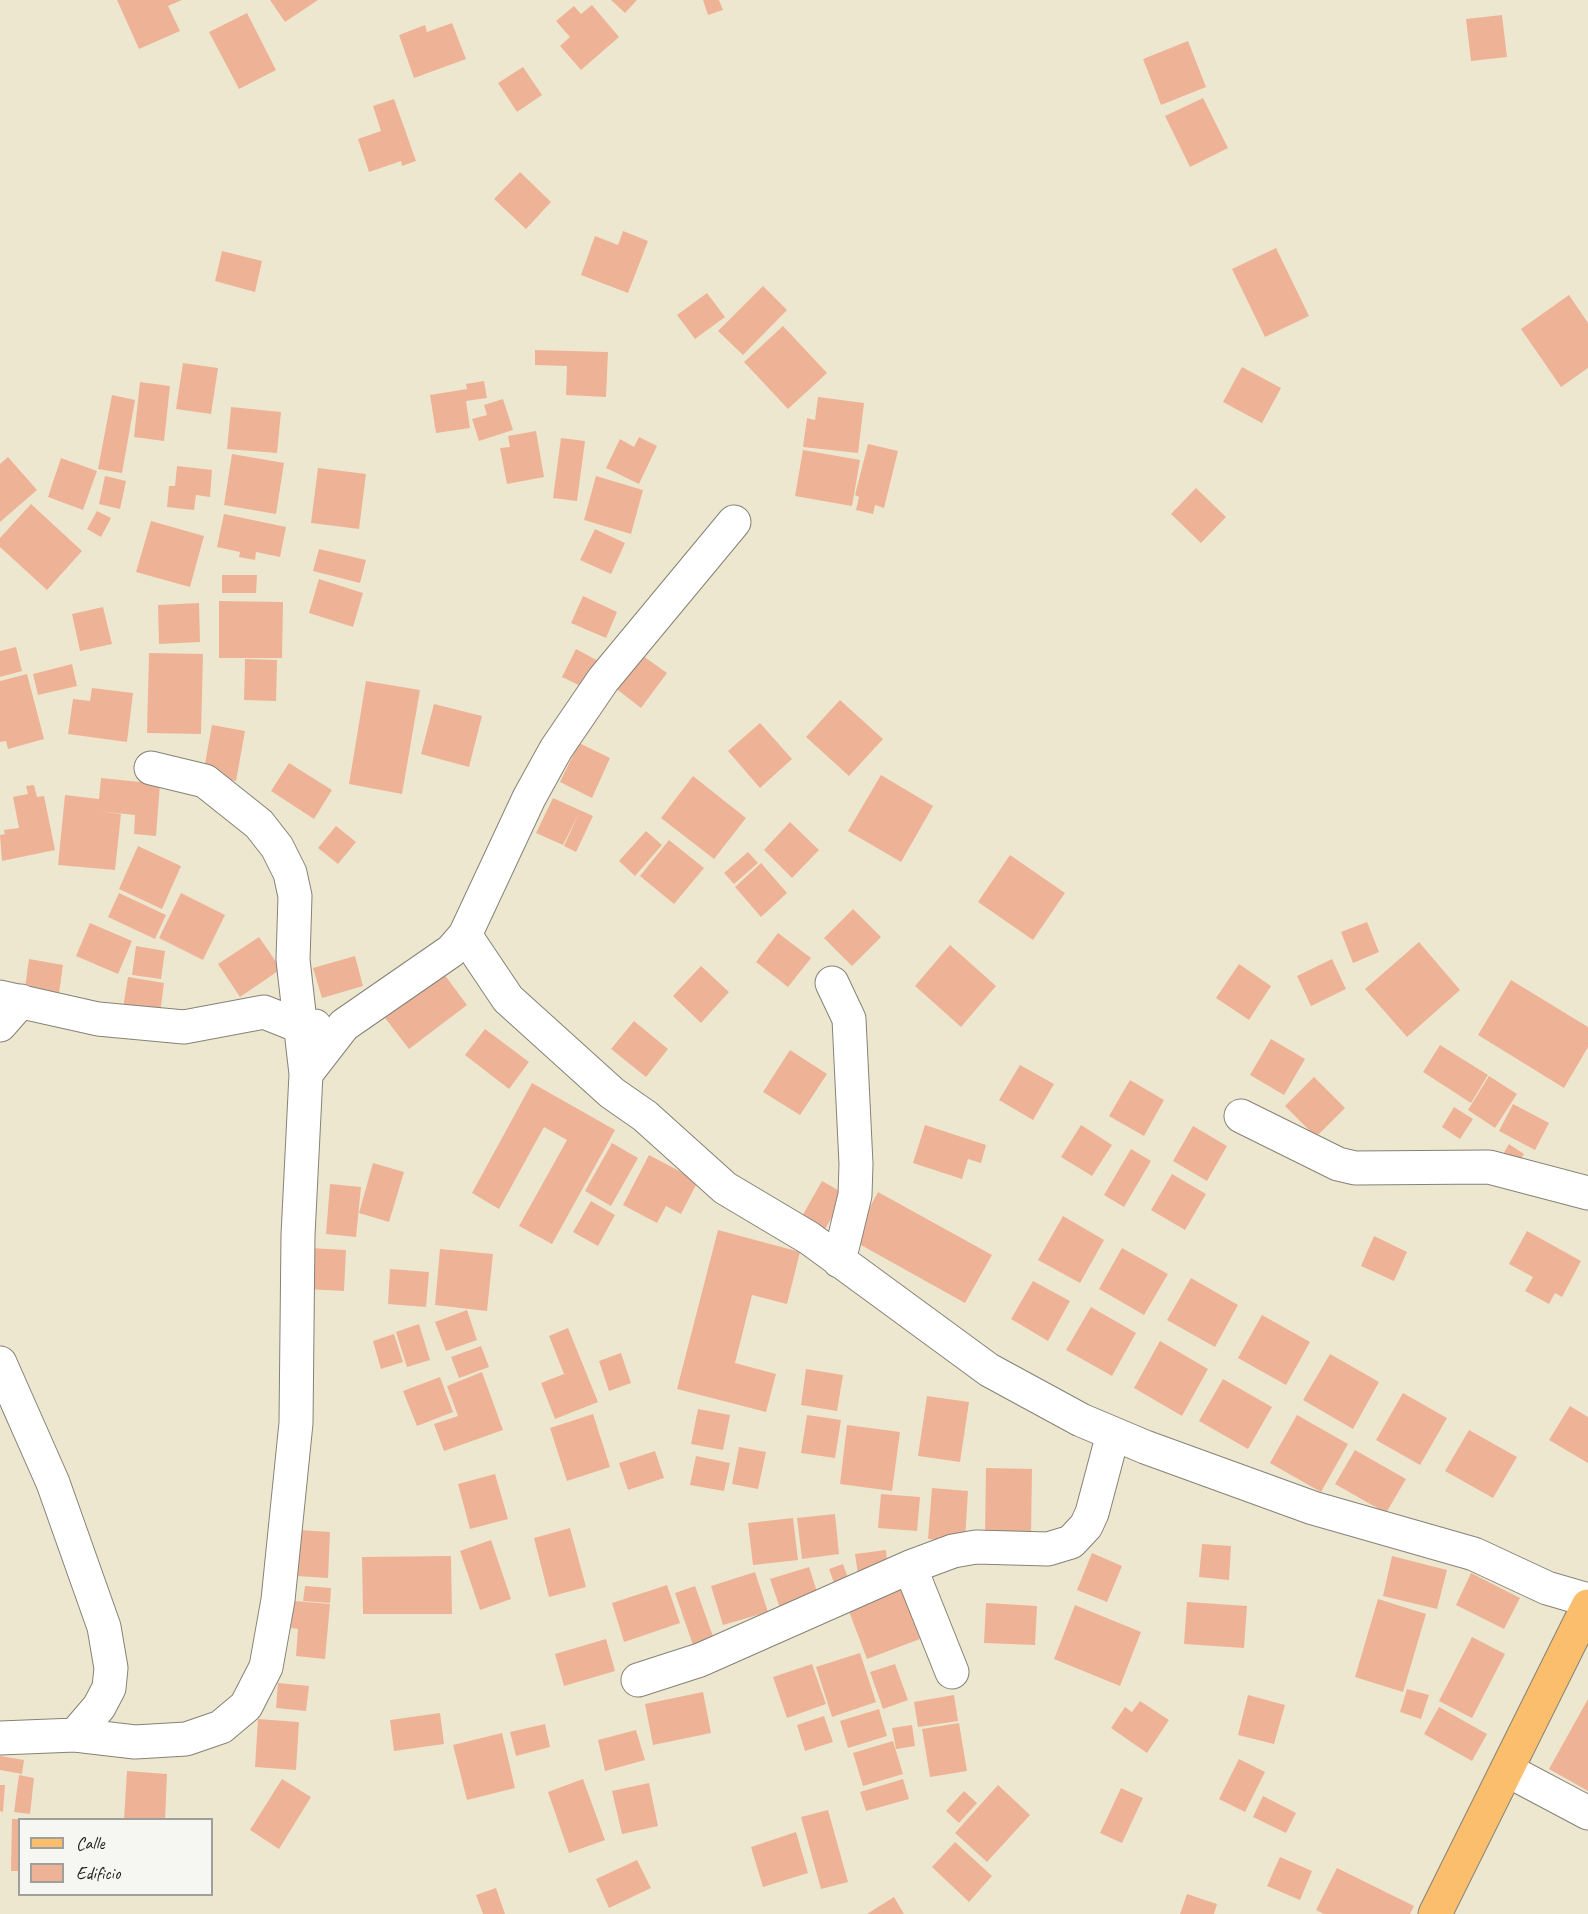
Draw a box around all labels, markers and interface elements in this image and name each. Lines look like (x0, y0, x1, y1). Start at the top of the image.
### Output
legend (18, 1818, 213, 1896)
text: Calle (76, 1832, 104, 1854)
text: Edificio (76, 1862, 120, 1884)

